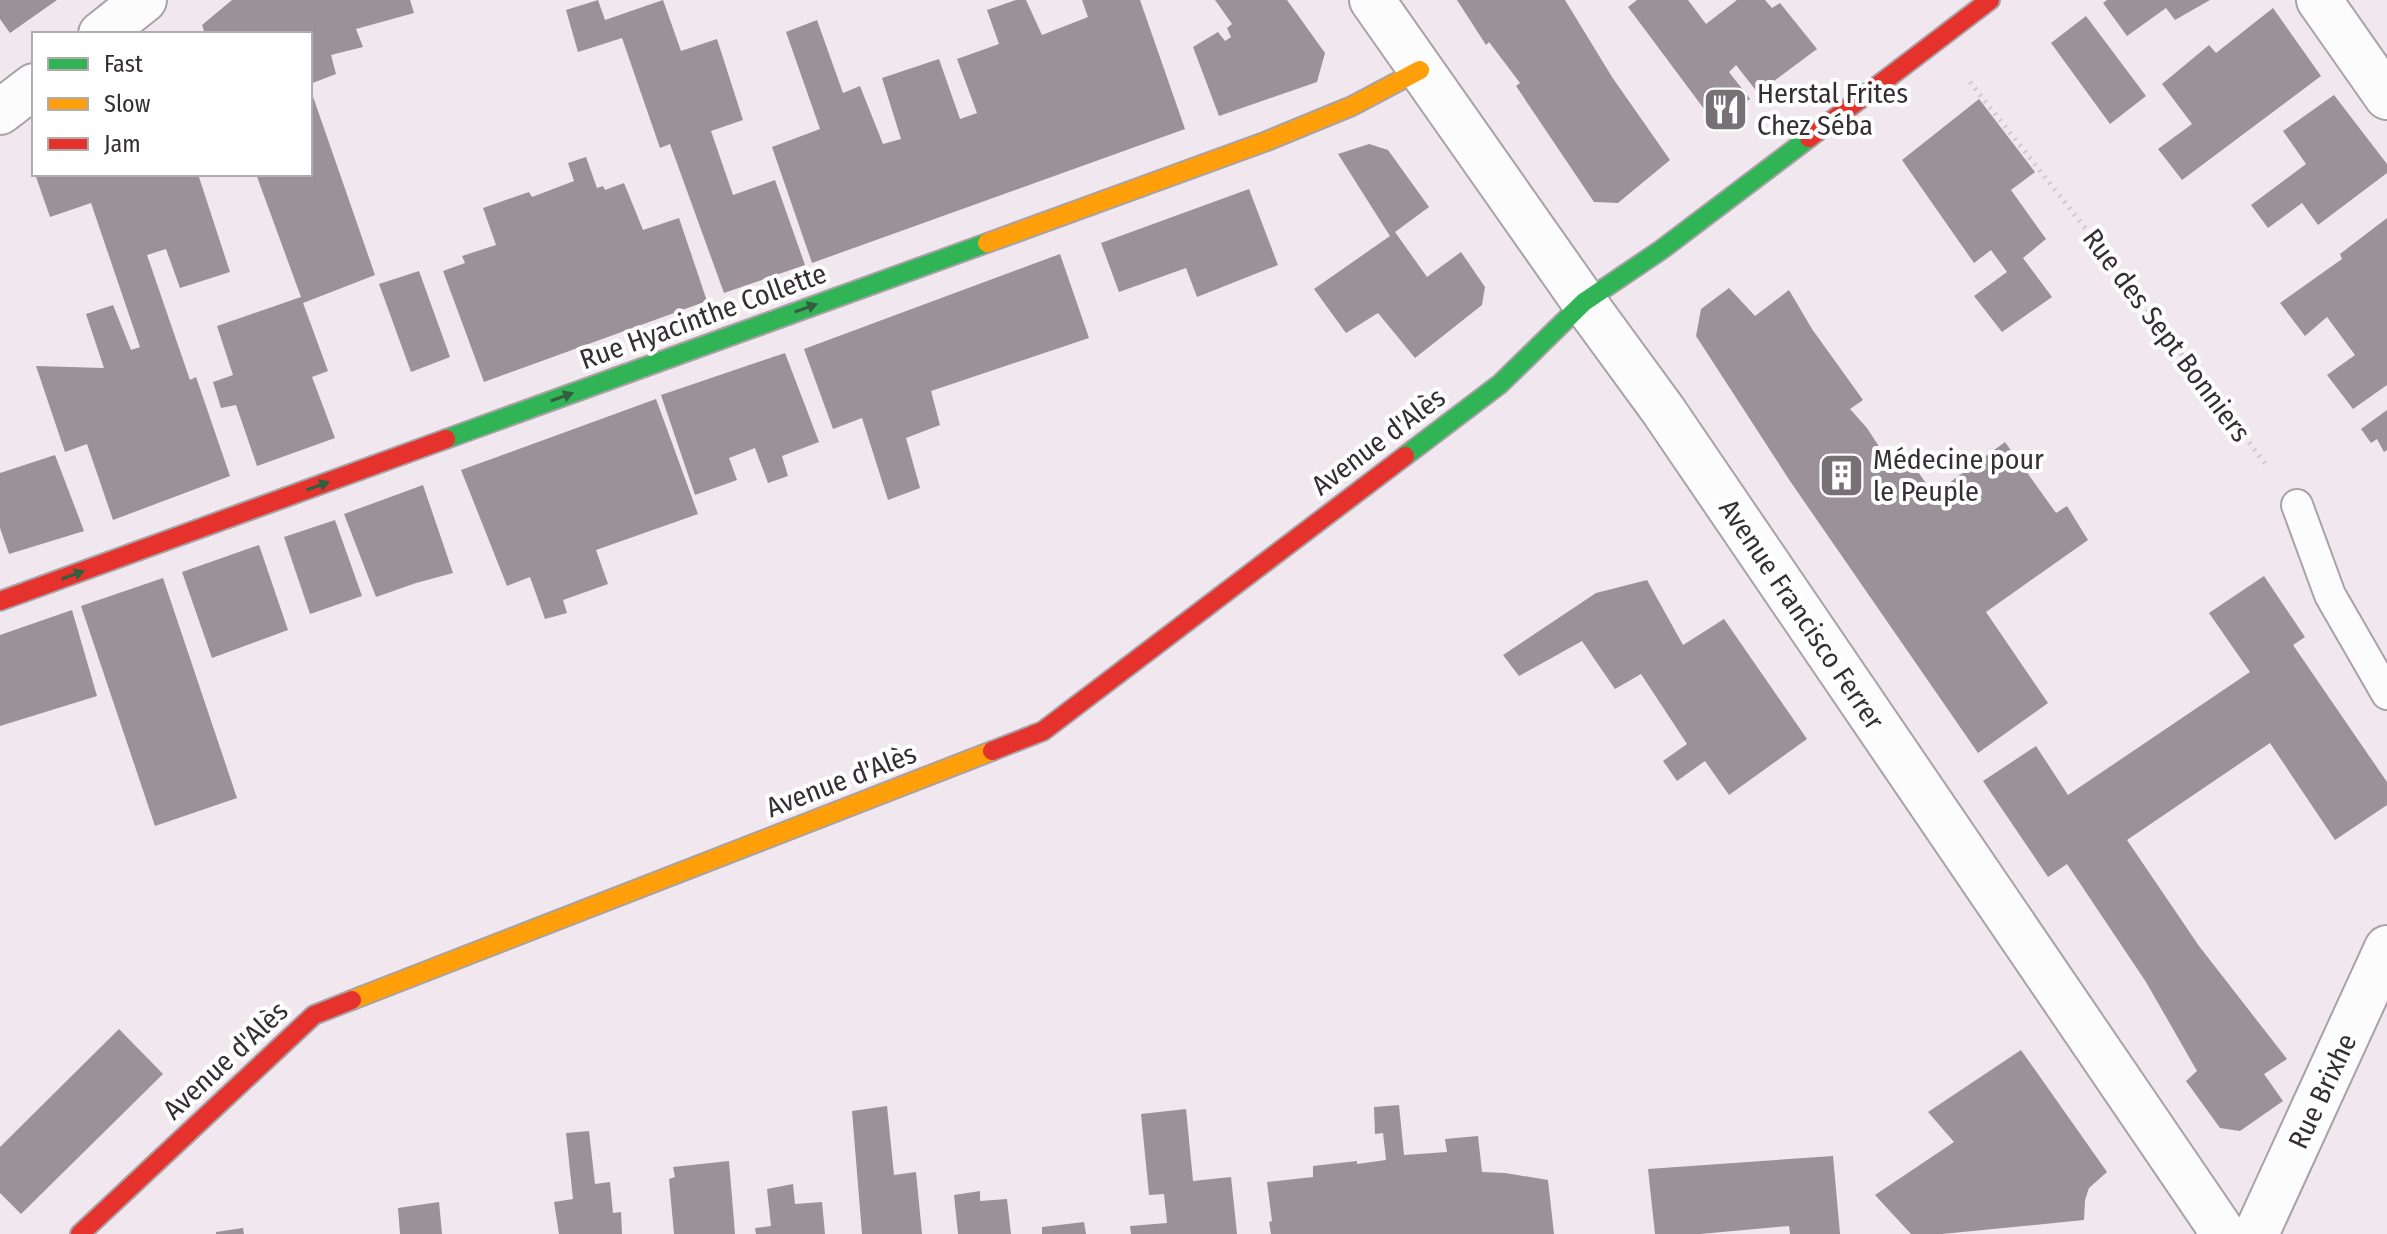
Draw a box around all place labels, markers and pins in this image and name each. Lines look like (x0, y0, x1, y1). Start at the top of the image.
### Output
place label: Herstal Frites Chez Séba (1757, 77, 1908, 142)
restaurant icon: Herstal Frites Chez Séba (1702, 85, 1750, 133)
place label: Médecine pour le Peuple (1873, 443, 2044, 508)
building icon: Médecine pour le Peuple (1818, 451, 1866, 499)

